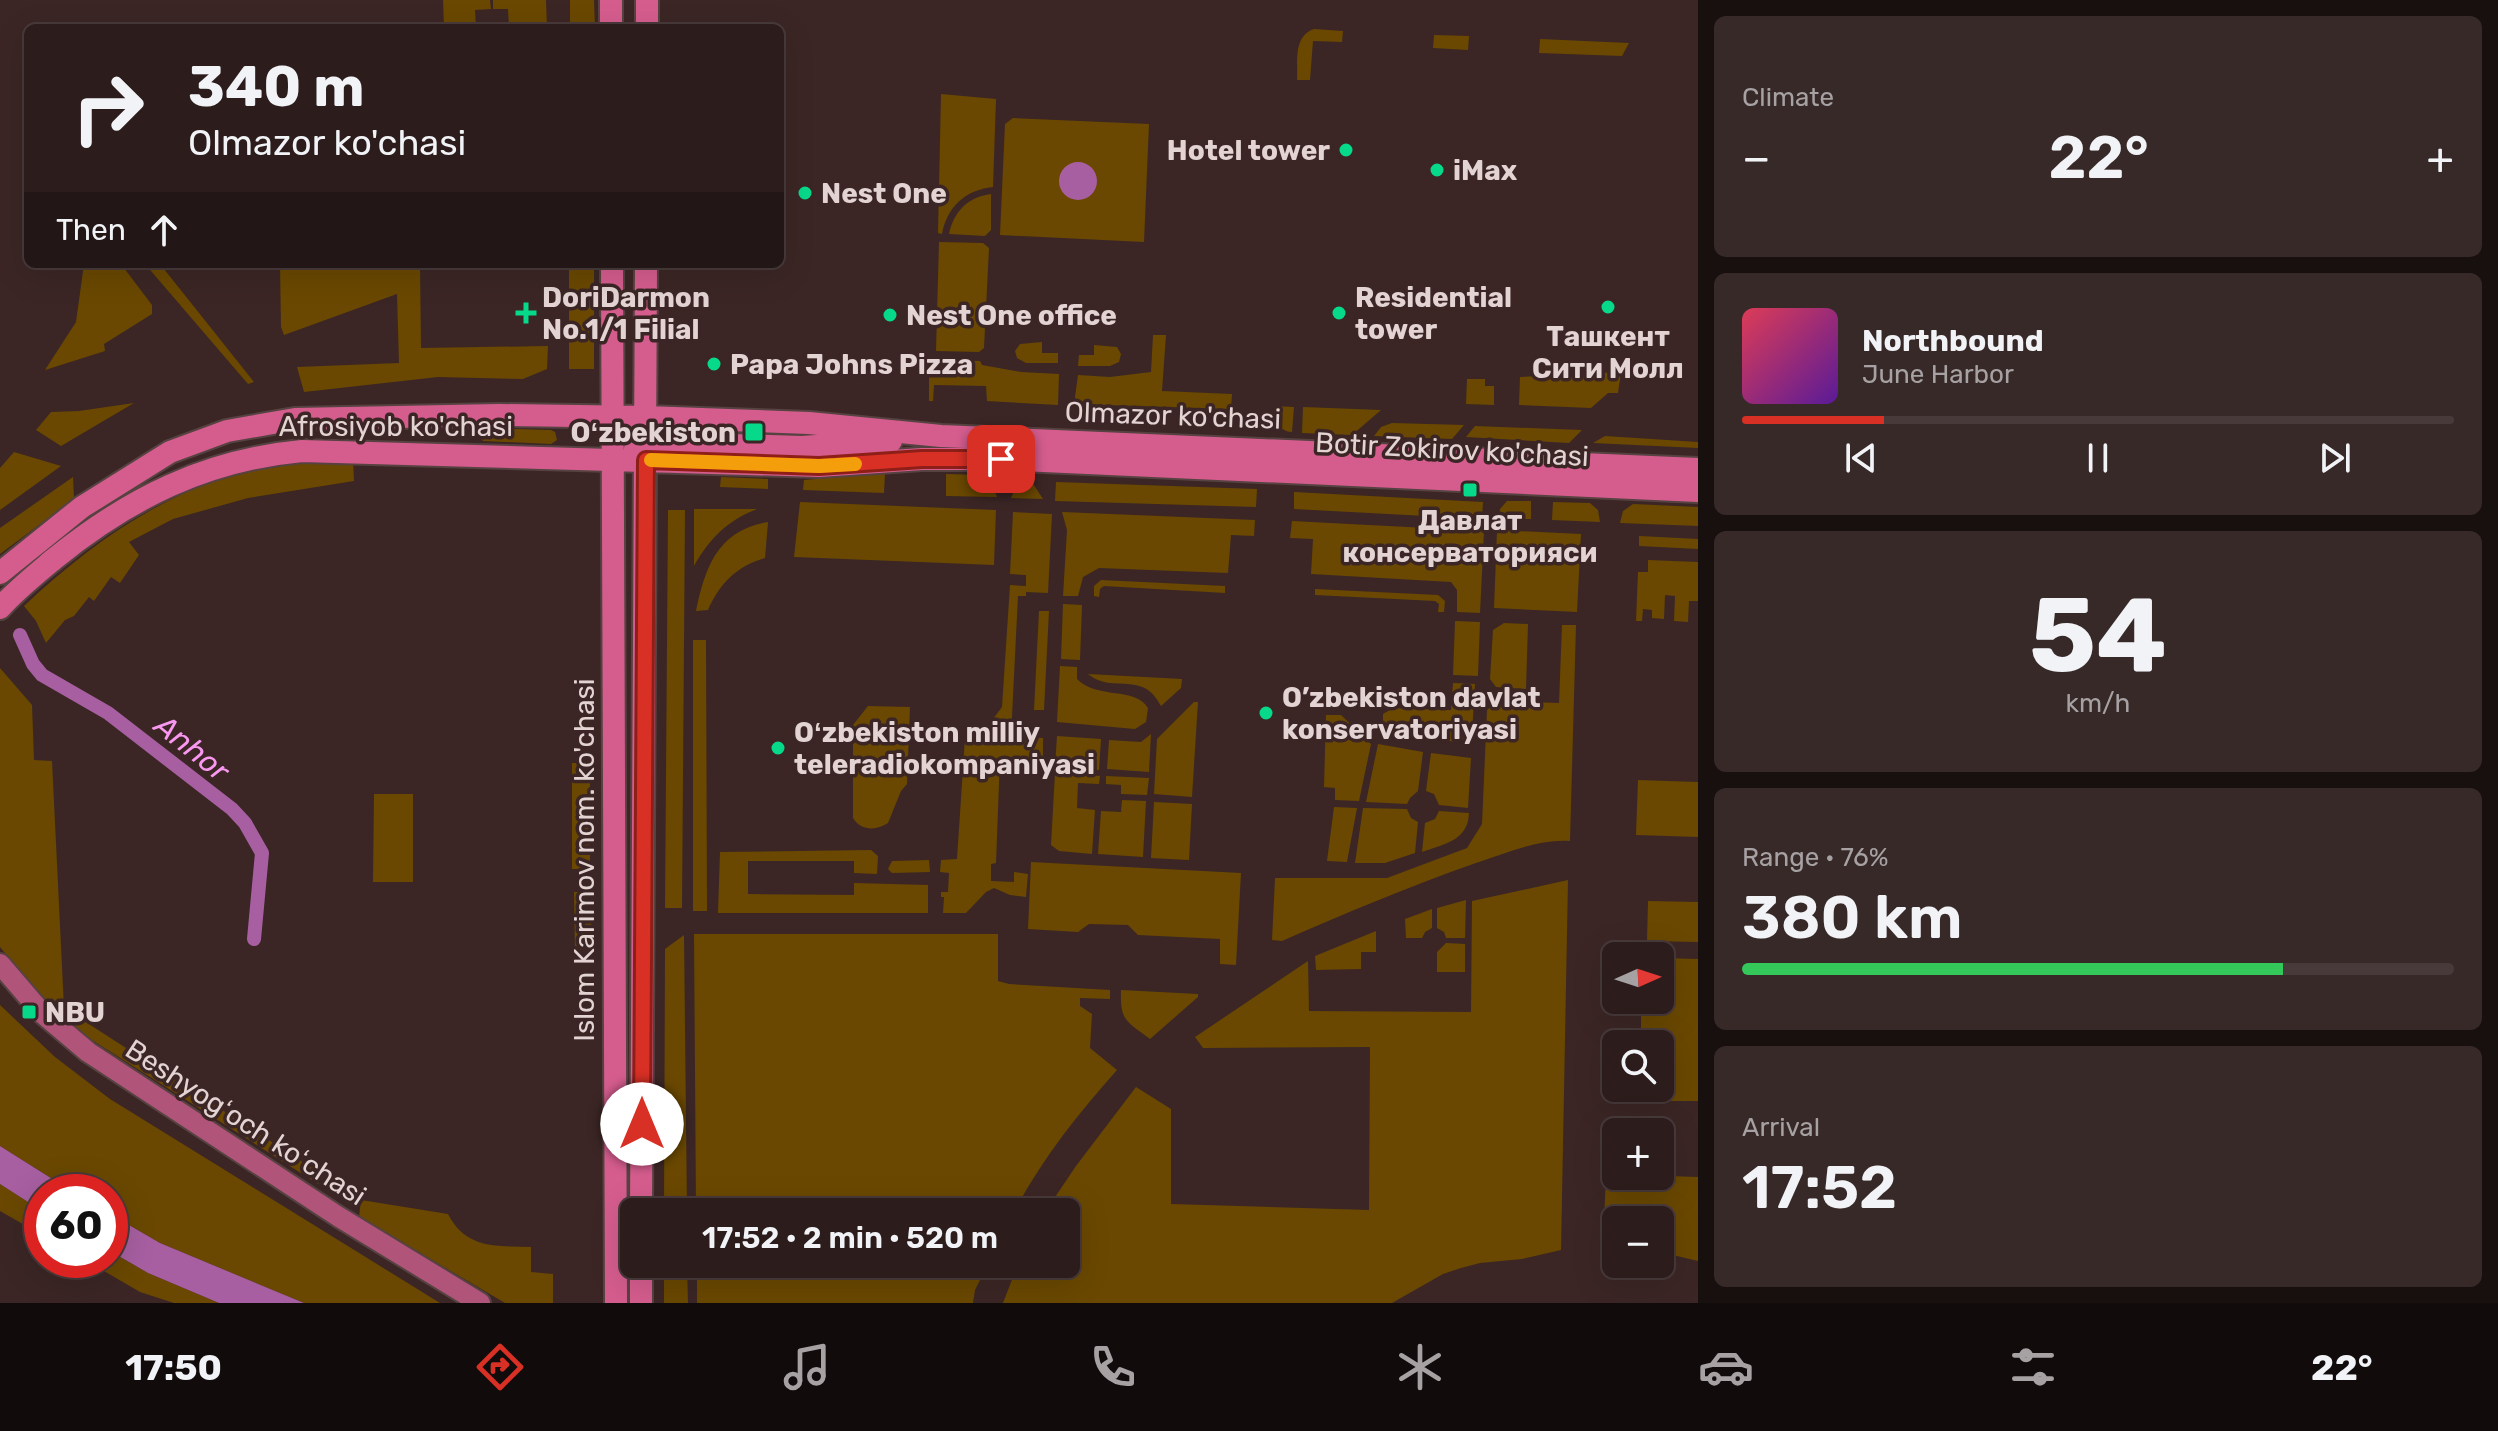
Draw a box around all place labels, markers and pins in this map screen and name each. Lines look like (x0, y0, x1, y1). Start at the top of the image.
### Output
place label: Hotel tower (1167, 134, 1330, 167)
marker: Hotel tower (1337, 141, 1355, 159)
place label: iMax (1453, 154, 1518, 187)
marker: iMax (1428, 161, 1446, 179)
place label: Nest One (821, 177, 947, 210)
marker: Nest One (796, 184, 814, 202)
place label: DoriDarmon No.1/1 Filial (542, 281, 710, 346)
place label: Residential tower (1355, 281, 1512, 346)
marker: Ташкент Сити Молл (1599, 298, 1617, 316)
place label: Nest One office (906, 299, 1117, 332)
marker: DoriDarmon No.1/1 Filial (517, 304, 535, 322)
marker: Residential tower (1330, 304, 1348, 322)
marker: Nest One office (881, 306, 899, 324)
place label: Ташкент Сити Молл (1532, 320, 1684, 385)
place label: Papa Johns Pizza (730, 348, 973, 381)
marker: Papa Johns Pizza (705, 355, 723, 373)
place label: Oʻzbekiston (571, 416, 736, 449)
marker: Oʻzbekiston (743, 421, 765, 443)
pin (967, 425, 1035, 493)
marker: Давлат консерваторияси (1461, 481, 1479, 499)
place label: Давлат консерваторияси (1343, 504, 1597, 569)
place label: O’zbekiston davlat konservatoriyasi (1282, 681, 1541, 746)
marker: O’zbekiston davlat konservatoriyasi (1257, 704, 1275, 722)
place label: Oʻzbekiston milliy teleradiokompaniyasi (794, 716, 1095, 781)
marker: Oʻzbekiston milliy teleradiokompaniyasi (769, 739, 787, 757)
place label: NBU (45, 996, 105, 1029)
marker: NBU (20, 1003, 38, 1021)

